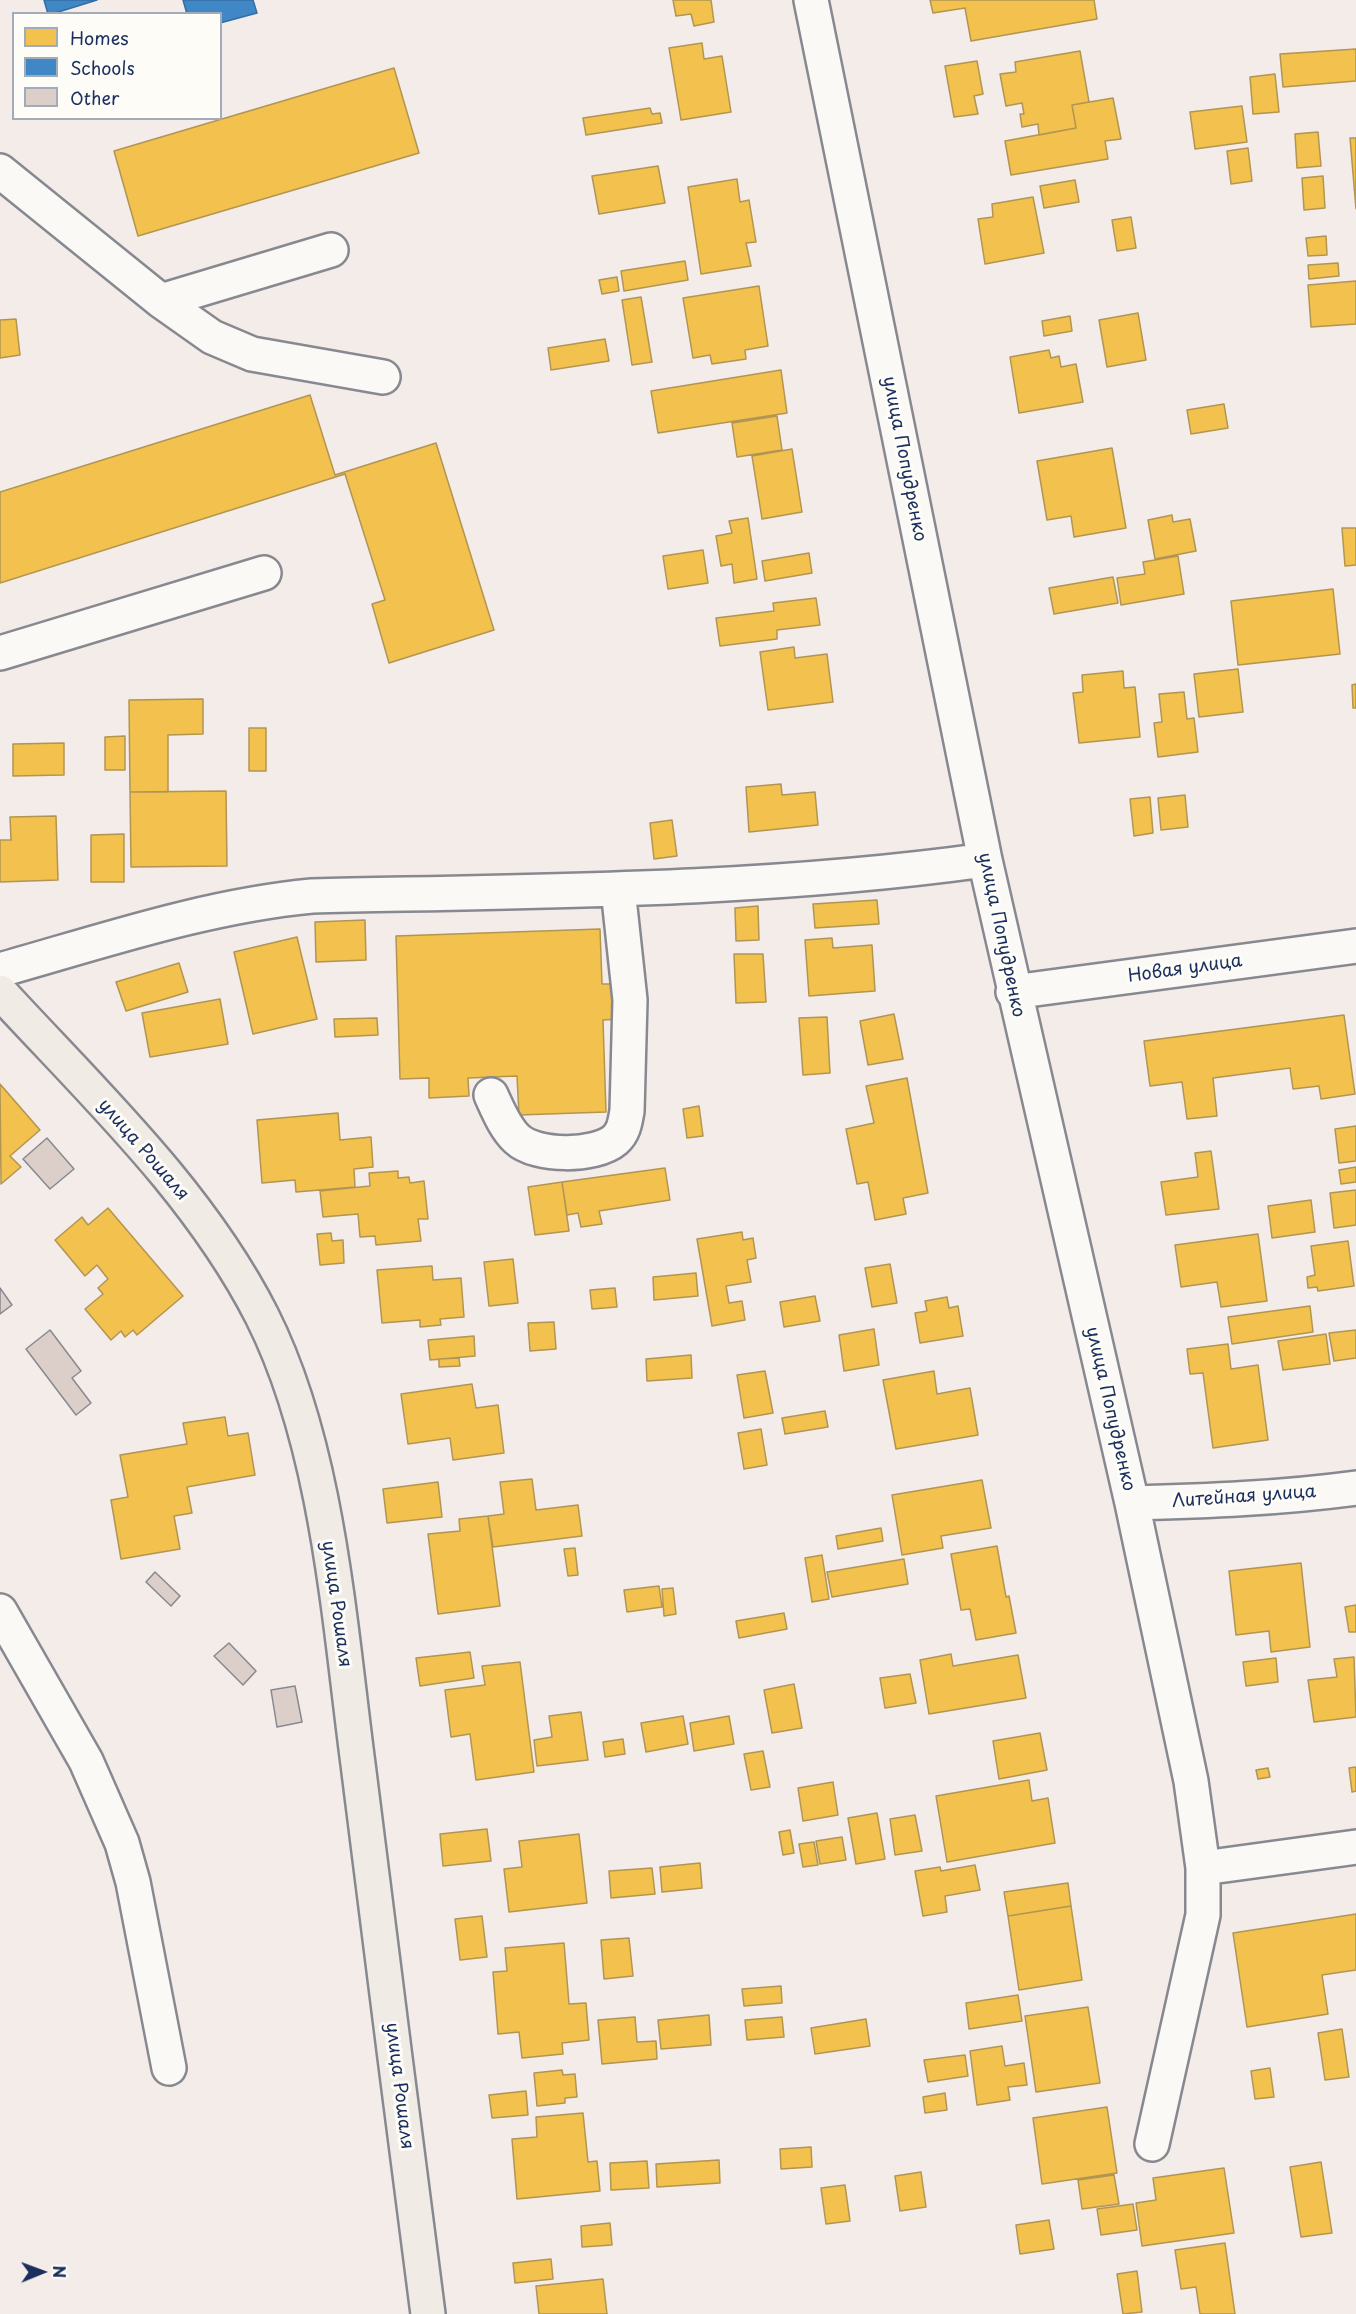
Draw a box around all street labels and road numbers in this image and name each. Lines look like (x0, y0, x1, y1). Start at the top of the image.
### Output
street label: улица Попудренко (877, 375, 931, 543)
street label: улица Попудренко (973, 851, 1029, 1019)
street label: Новая улица (1126, 950, 1244, 988)
street label: улица Рошаля (93, 1095, 193, 1205)
street label: улица Попудренко (1081, 1325, 1139, 1493)
street label: Литейная улица (1171, 1481, 1317, 1513)
street label: улица Рошаля (316, 1539, 356, 1669)
street label: улица Рошаля (381, 2021, 417, 2151)

